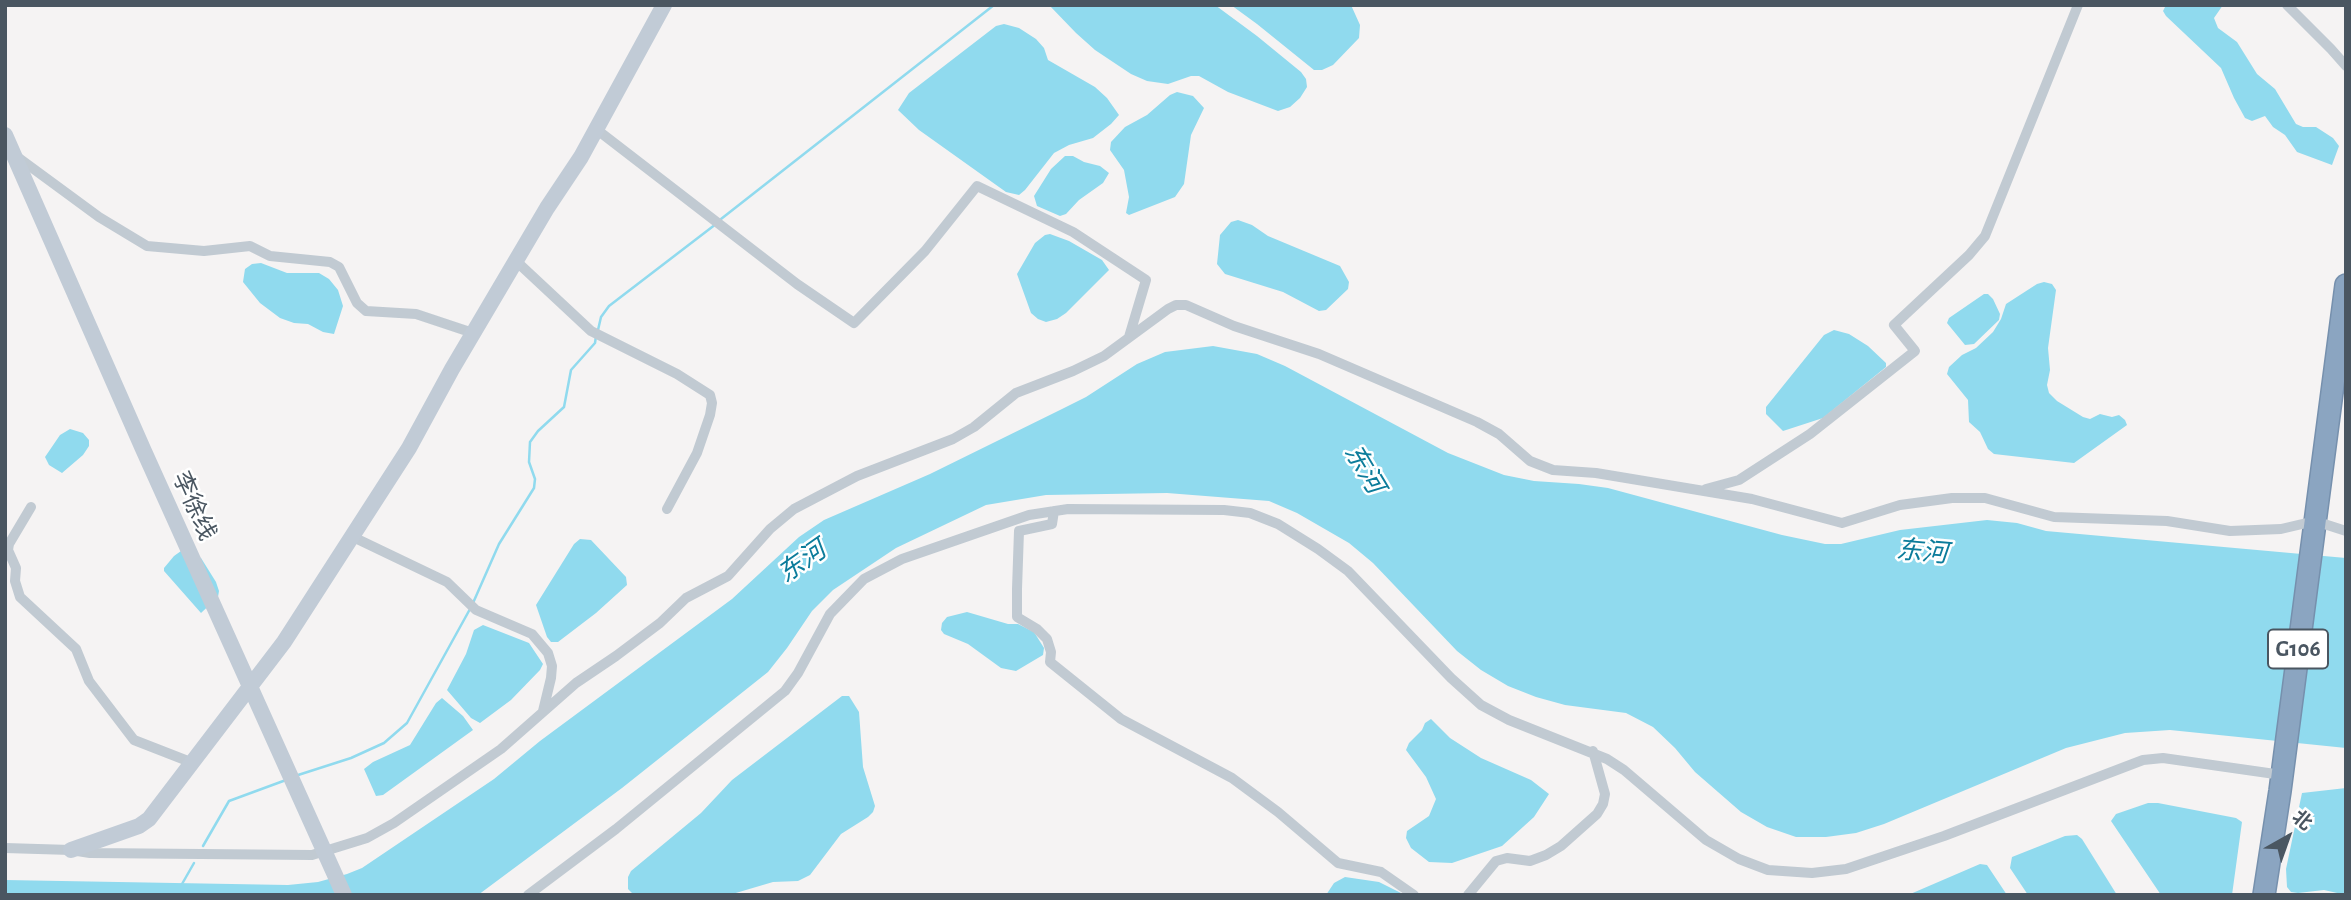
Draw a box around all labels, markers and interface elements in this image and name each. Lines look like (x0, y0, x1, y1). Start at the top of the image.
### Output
water label: 东河 (1337, 439, 1391, 499)
street label: 李徐线 (166, 467, 222, 545)
water label: 东河 (772, 534, 832, 590)
water label: 东河 (1895, 534, 1949, 570)
road number: G106 (2268, 629, 2328, 668)
north arrow (2253, 802, 2323, 872)
text: 北 (2288, 807, 2315, 834)

